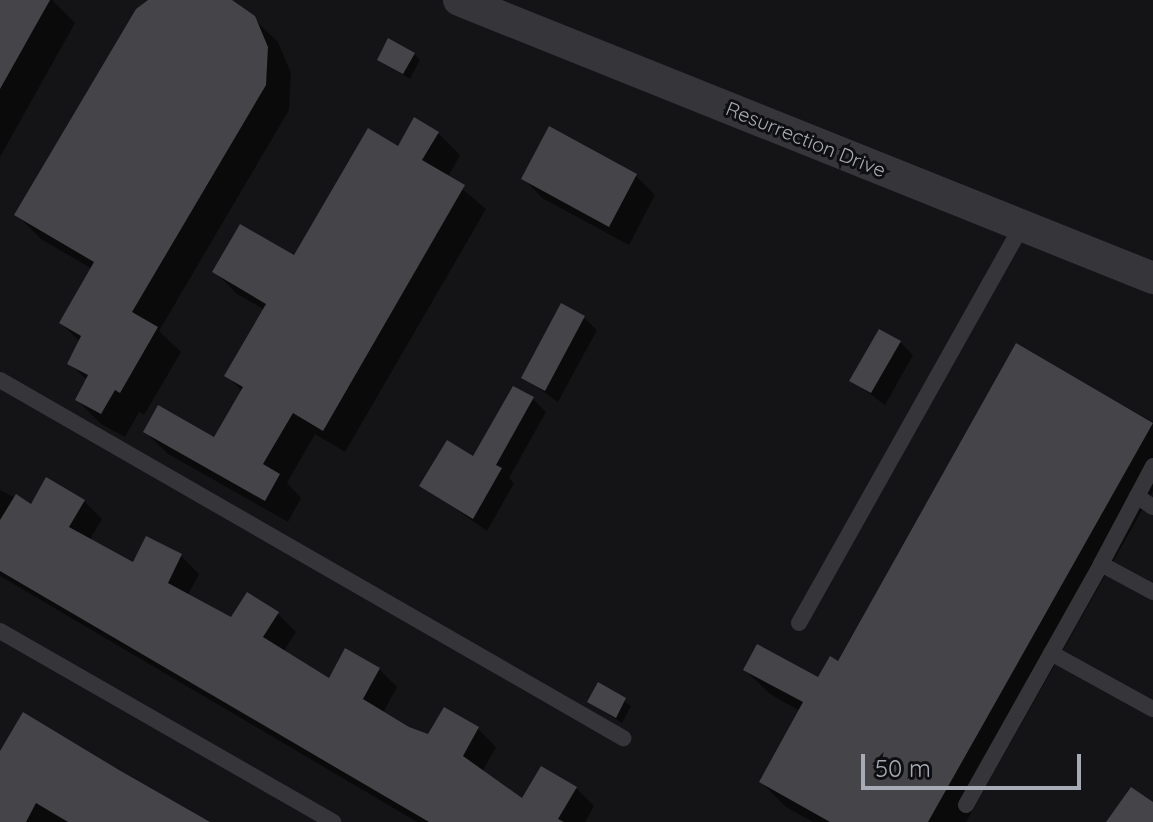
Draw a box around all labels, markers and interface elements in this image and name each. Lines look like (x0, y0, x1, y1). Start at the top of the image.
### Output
street label: Resurrection Drive (723, 96, 889, 182)
scale bar (865, 738, 1085, 788)
text: 50 m (875, 753, 931, 783)

